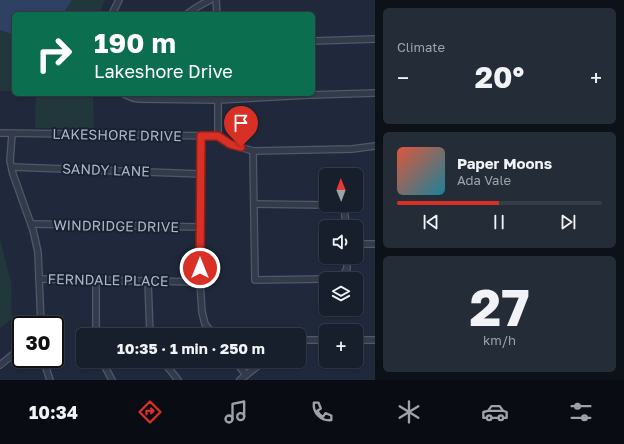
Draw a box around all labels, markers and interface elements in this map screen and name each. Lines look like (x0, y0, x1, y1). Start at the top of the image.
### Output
text: 190 m (94, 26, 176, 59)
icon: right (28, 28, 80, 80)
text: Climate (397, 39, 445, 55)
text: 20° (475, 59, 524, 95)
text: Lakeshore Drive (94, 60, 233, 82)
text: − (397, 64, 409, 91)
text: + (590, 64, 602, 91)
pin (224, 106, 258, 147)
icon: arrive (230, 112, 252, 134)
street label: LAKESHORE DRIVE (52, 125, 182, 144)
text: Paper Moons (457, 154, 552, 172)
street label: SANDY LANE (62, 159, 150, 180)
north arrow (319, 168, 363, 212)
map controls (319, 168, 363, 368)
text: Ada Vale (457, 172, 511, 188)
icon: previous (420, 211, 442, 233)
icon: pause (488, 211, 510, 233)
icon: next (557, 211, 579, 233)
street label: WINDRIDGE DRIVE (53, 216, 179, 235)
button: sound (319, 220, 363, 264)
position arrow (179, 247, 221, 289)
street label: FERNDALE PLACE (48, 270, 168, 289)
button: layers (319, 272, 363, 316)
text: 27 (469, 275, 530, 337)
speed limit sign: 30 (12, 316, 64, 368)
button: + (319, 324, 363, 368)
text: km/h (483, 332, 516, 348)
text: 10:35 · 1 min · 250 m (117, 339, 265, 357)
icon: directions (136, 398, 164, 426)
icon: music (222, 398, 250, 426)
icon: phone (308, 398, 336, 426)
icon: climate (395, 398, 423, 426)
icon: car (481, 398, 509, 426)
icon: filters (567, 398, 595, 426)
text: 10:34 (29, 401, 78, 423)

